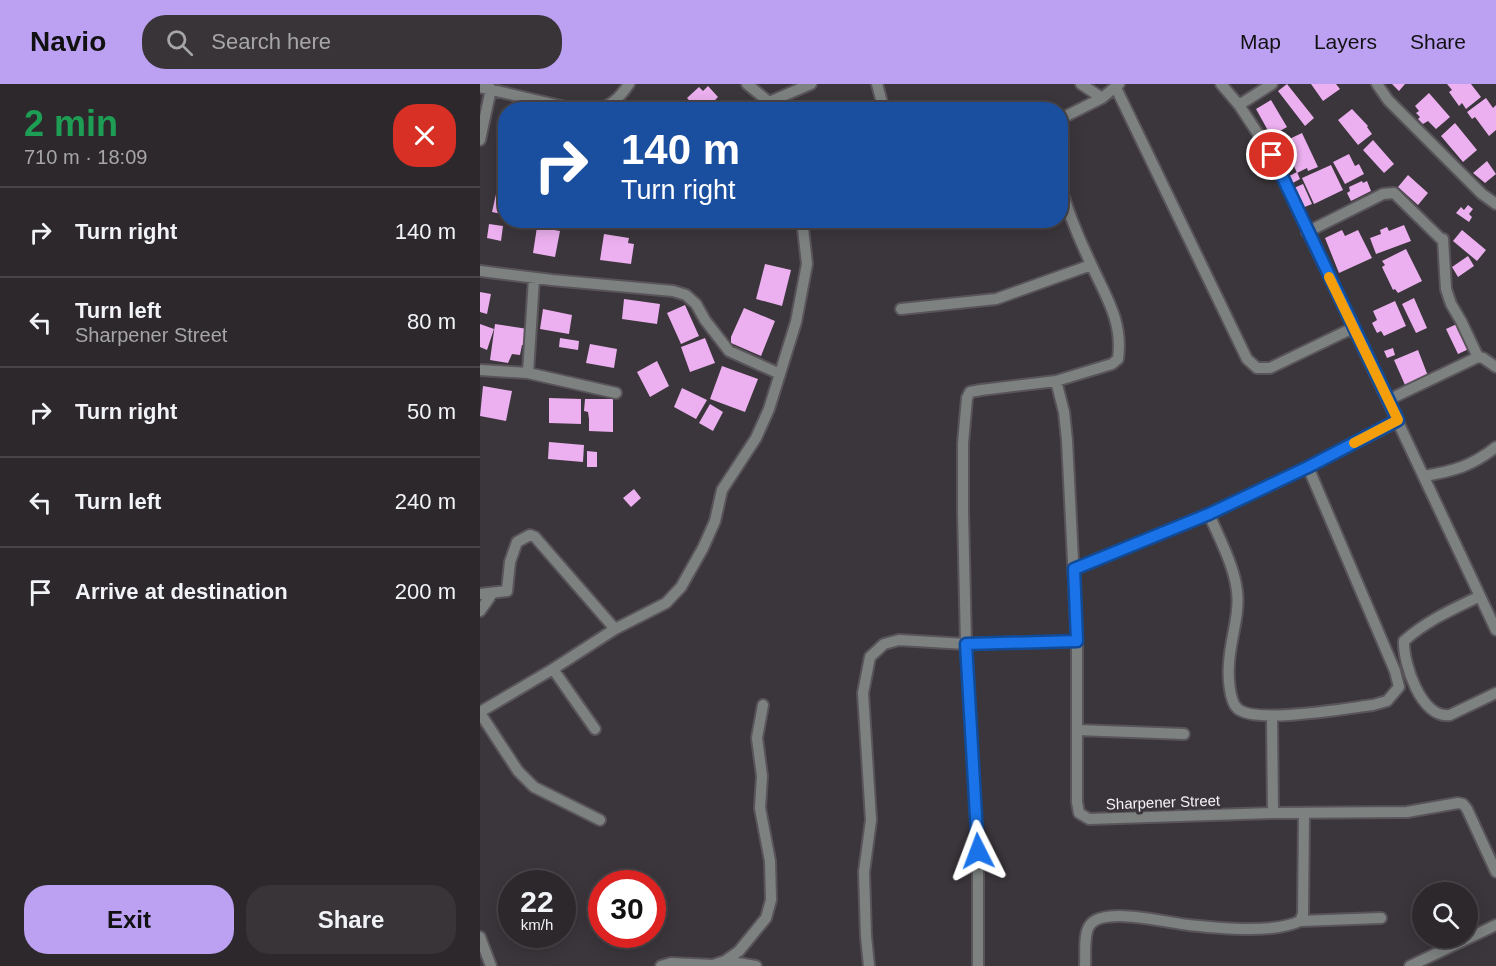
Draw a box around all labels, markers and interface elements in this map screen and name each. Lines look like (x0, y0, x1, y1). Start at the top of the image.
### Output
search box (142, 15, 562, 69)
text: Navio (30, 26, 106, 57)
icon: search (163, 26, 196, 59)
text: Search here (211, 29, 331, 54)
text: Map (1240, 30, 1281, 53)
text: Layers (1314, 30, 1377, 53)
text: Share (1410, 30, 1466, 53)
text: 2 min (24, 103, 118, 144)
button: close (393, 104, 456, 167)
icon: right (522, 126, 600, 204)
text: 140 m (621, 126, 740, 173)
pin (1246, 129, 1297, 180)
icon: arrive (1255, 138, 1288, 171)
text: 710 m · 18:09 (24, 146, 147, 168)
text: Turn right (621, 175, 736, 205)
icon: right (24, 216, 57, 249)
text: Turn right (75, 219, 177, 244)
text: 140 m (395, 219, 456, 244)
text: Turn left (75, 298, 161, 323)
icon: left (24, 306, 57, 339)
text: 80 m (407, 309, 456, 334)
text: Sharpener Street (75, 324, 227, 346)
icon: right (24, 396, 57, 429)
text: Turn right (75, 399, 177, 424)
text: 50 m (407, 399, 456, 424)
icon: left (24, 486, 57, 519)
text: Turn left (75, 489, 161, 514)
text: 240 m (395, 489, 456, 514)
icon: arrive (24, 576, 57, 609)
text: Arrive at destination (75, 579, 288, 604)
text: 200 m (395, 579, 456, 604)
street label: Sharpener Street (1106, 791, 1221, 812)
position arrow (946, 819, 1010, 883)
speed limit sign: 30 (588, 870, 666, 948)
map controls (1412, 882, 1478, 948)
button: search (1412, 882, 1478, 948)
button: Exit (24, 885, 234, 954)
button: Share (246, 885, 456, 954)
text: 22 (520, 885, 554, 918)
text: km/h (521, 916, 553, 933)

